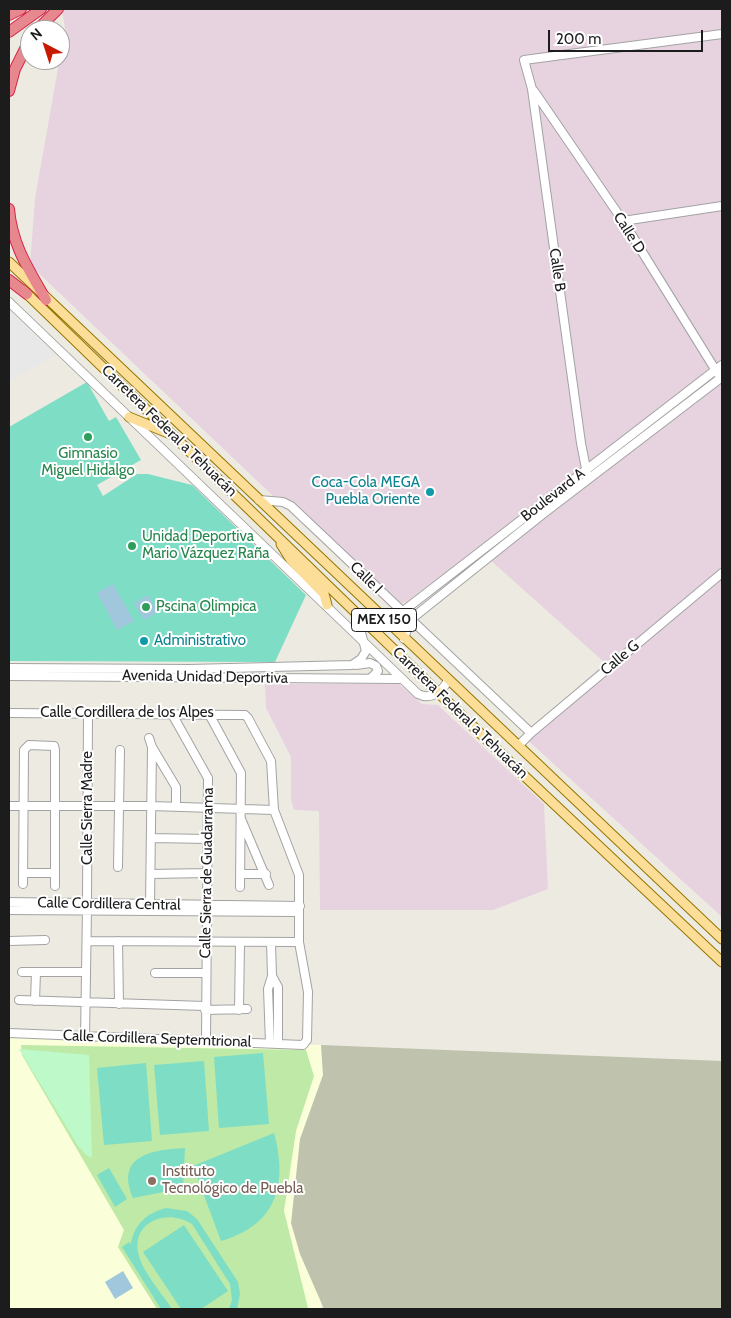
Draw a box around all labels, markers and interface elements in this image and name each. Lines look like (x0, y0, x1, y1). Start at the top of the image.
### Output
north arrow (20, 20, 70, 70)
scale bar (551, 20, 706, 52)
text: N (26, 24, 46, 44)
text: 200 m (556, 30, 601, 48)
street label: Calle D (609, 209, 649, 257)
street label: Calle B (545, 247, 569, 293)
street label: Carretera Federal a Tehuacán (97, 361, 241, 501)
marker: Gimnasio Miguel Hidalgo (82, 431, 94, 443)
place label: Gimnasio Miguel Hidalgo (41, 445, 135, 480)
street label: Boulevard A (517, 464, 589, 526)
place label: Coca-Cola MEGA Puebla Oriente (311, 474, 420, 509)
marker: Coca-Cola MEGA Puebla Oriente (424, 486, 436, 498)
place label: Unidad Deportiva Mario Vázquez Raña (142, 528, 270, 563)
marker: Unidad Deportiva Mario Vázquez Raña (126, 540, 138, 552)
street label: Calle I (346, 558, 386, 598)
place label: Pscina Olimpica (156, 598, 256, 616)
marker: Pscina Olimpica (140, 601, 152, 613)
road number: MEX 150 (352, 608, 416, 632)
place label: Administrativo (154, 632, 246, 650)
marker: Administrativo (138, 635, 150, 647)
street label: Calle G (597, 637, 643, 679)
street label: Carretera Federal a Tehuacán (388, 643, 532, 783)
street label: Avenida Unidad Deportiva (122, 667, 288, 687)
street label: Calle Cordillera de los Alpes (40, 704, 214, 722)
street label: Calle Sierra Madre (79, 751, 97, 865)
street label: Calle Sierra de Guadarrama (197, 787, 217, 959)
street label: Calle Cordillera Central (37, 894, 181, 914)
street label: Calle Cordillera Septemtrional (63, 1027, 251, 1051)
place label: Instituto Tecnológico de Puebla (162, 1163, 303, 1198)
marker: Instituto Tecnológico de Puebla (146, 1175, 158, 1187)

